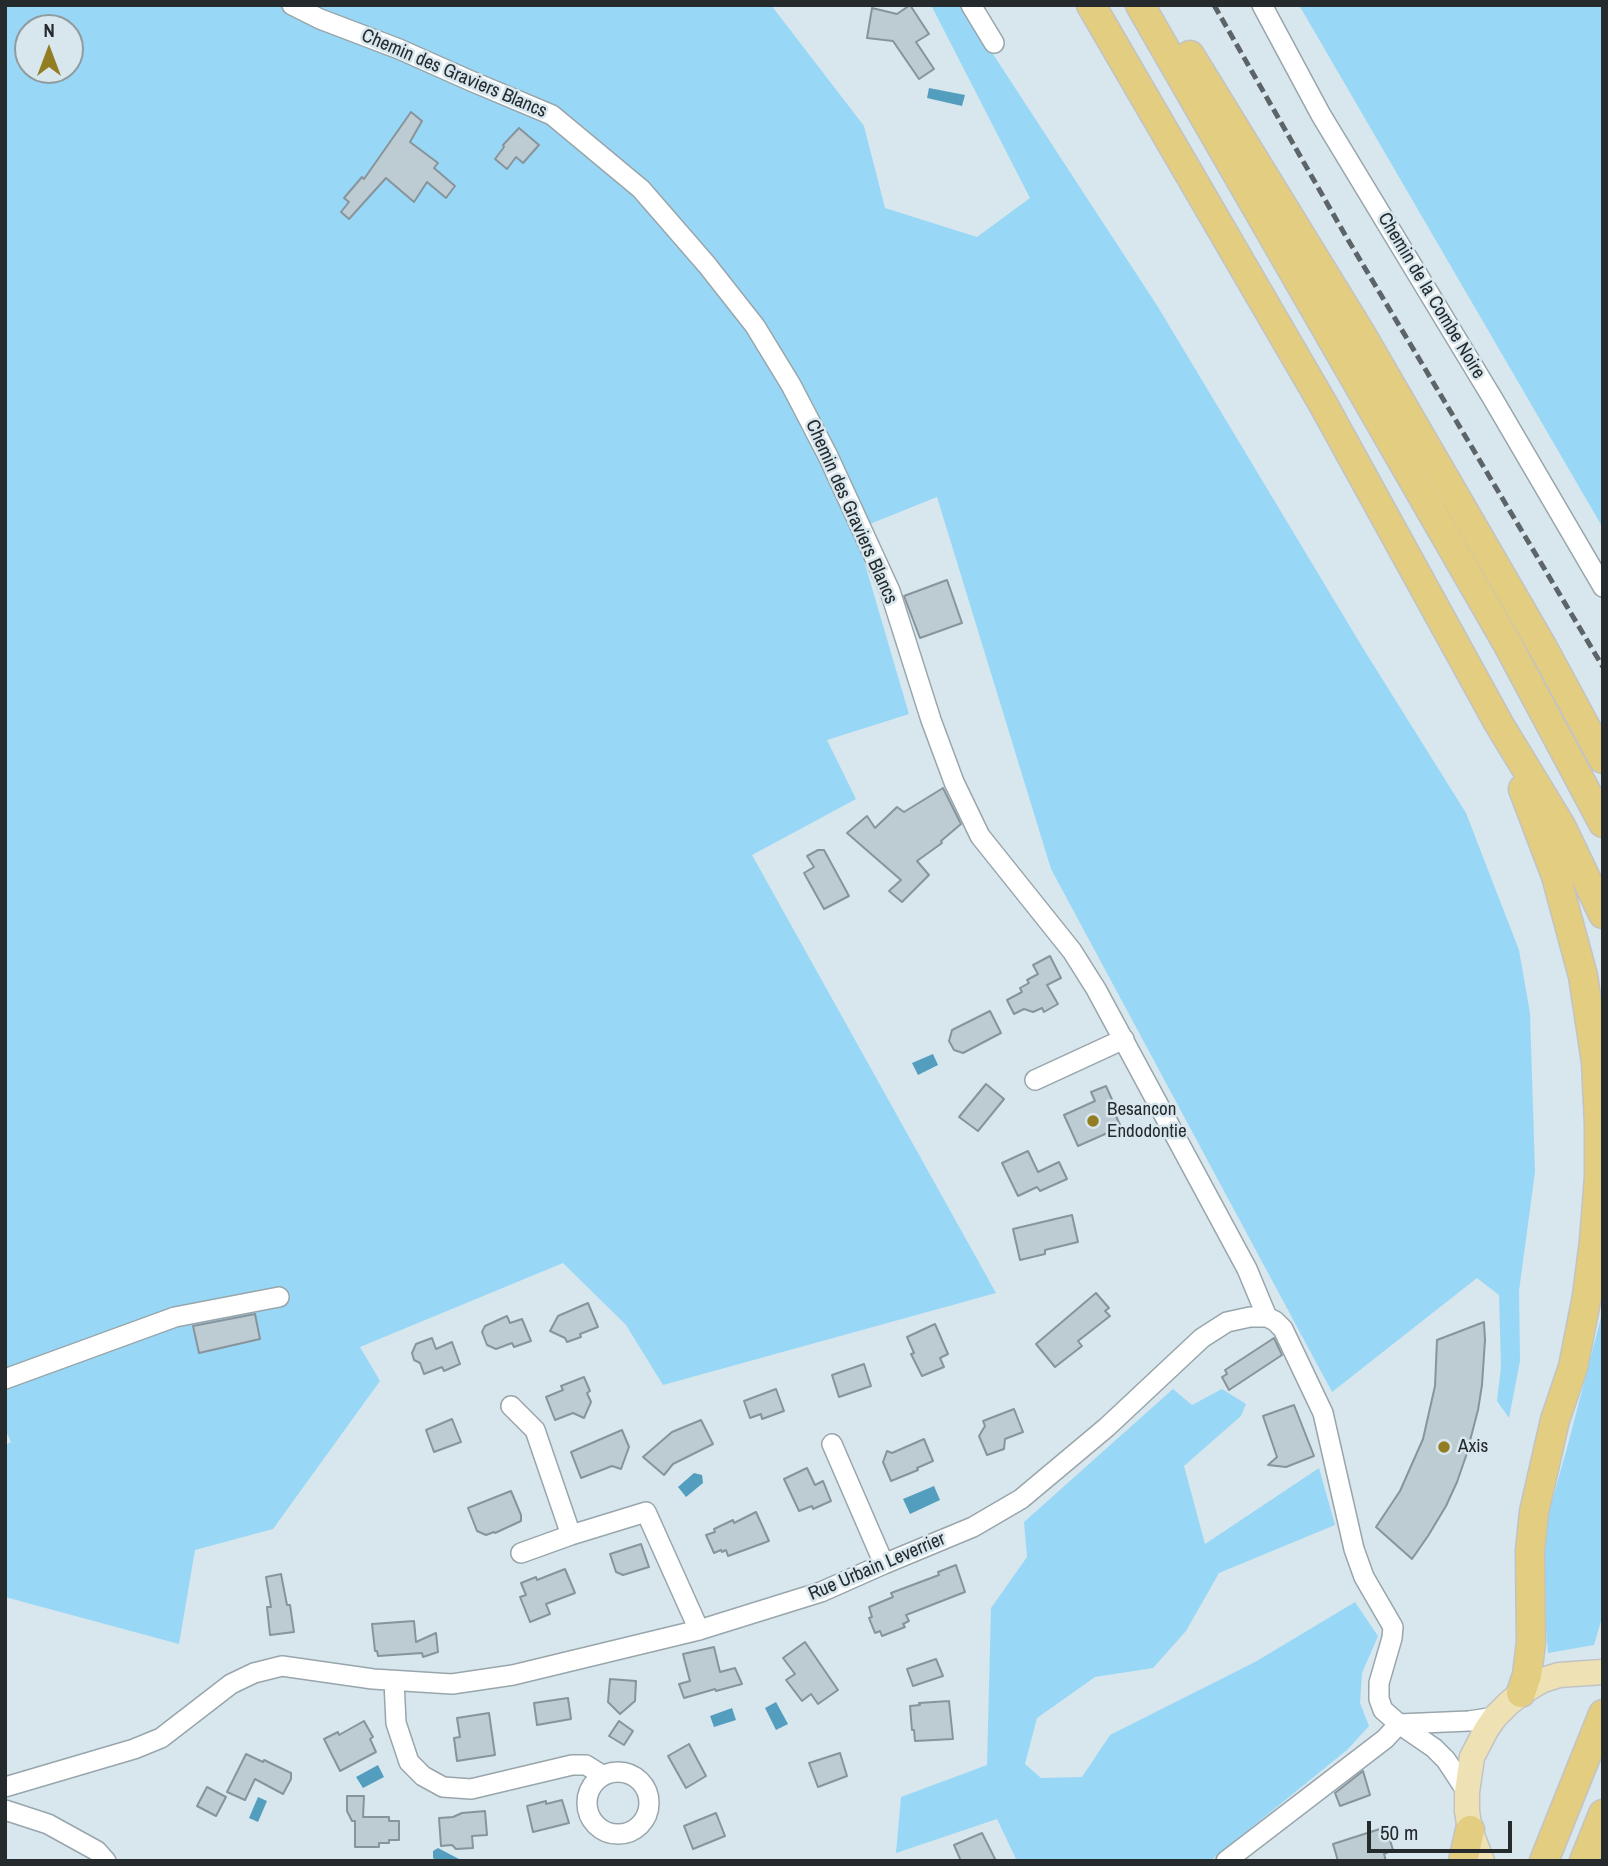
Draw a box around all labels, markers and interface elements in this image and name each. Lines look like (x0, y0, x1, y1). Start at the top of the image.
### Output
north arrow (14, 14, 84, 84)
text: N (43, 17, 55, 43)
street label: Chemin des Graviers Blancs (358, 25, 550, 123)
street label: Chemin de la Combe Noire (1372, 209, 1490, 383)
street label: Chemin des Graviers Blancs (800, 416, 902, 608)
place label: Besancon Endodontie (1107, 1099, 1187, 1143)
marker: Besancon Endodontie (1085, 1113, 1101, 1129)
place label: Axis (1458, 1436, 1488, 1458)
marker: Axis (1436, 1439, 1452, 1455)
street label: Rue Urbain Leverrier (805, 1528, 949, 1606)
scale bar (1370, 1806, 1515, 1850)
text: 50 m (1380, 1818, 1418, 1847)

